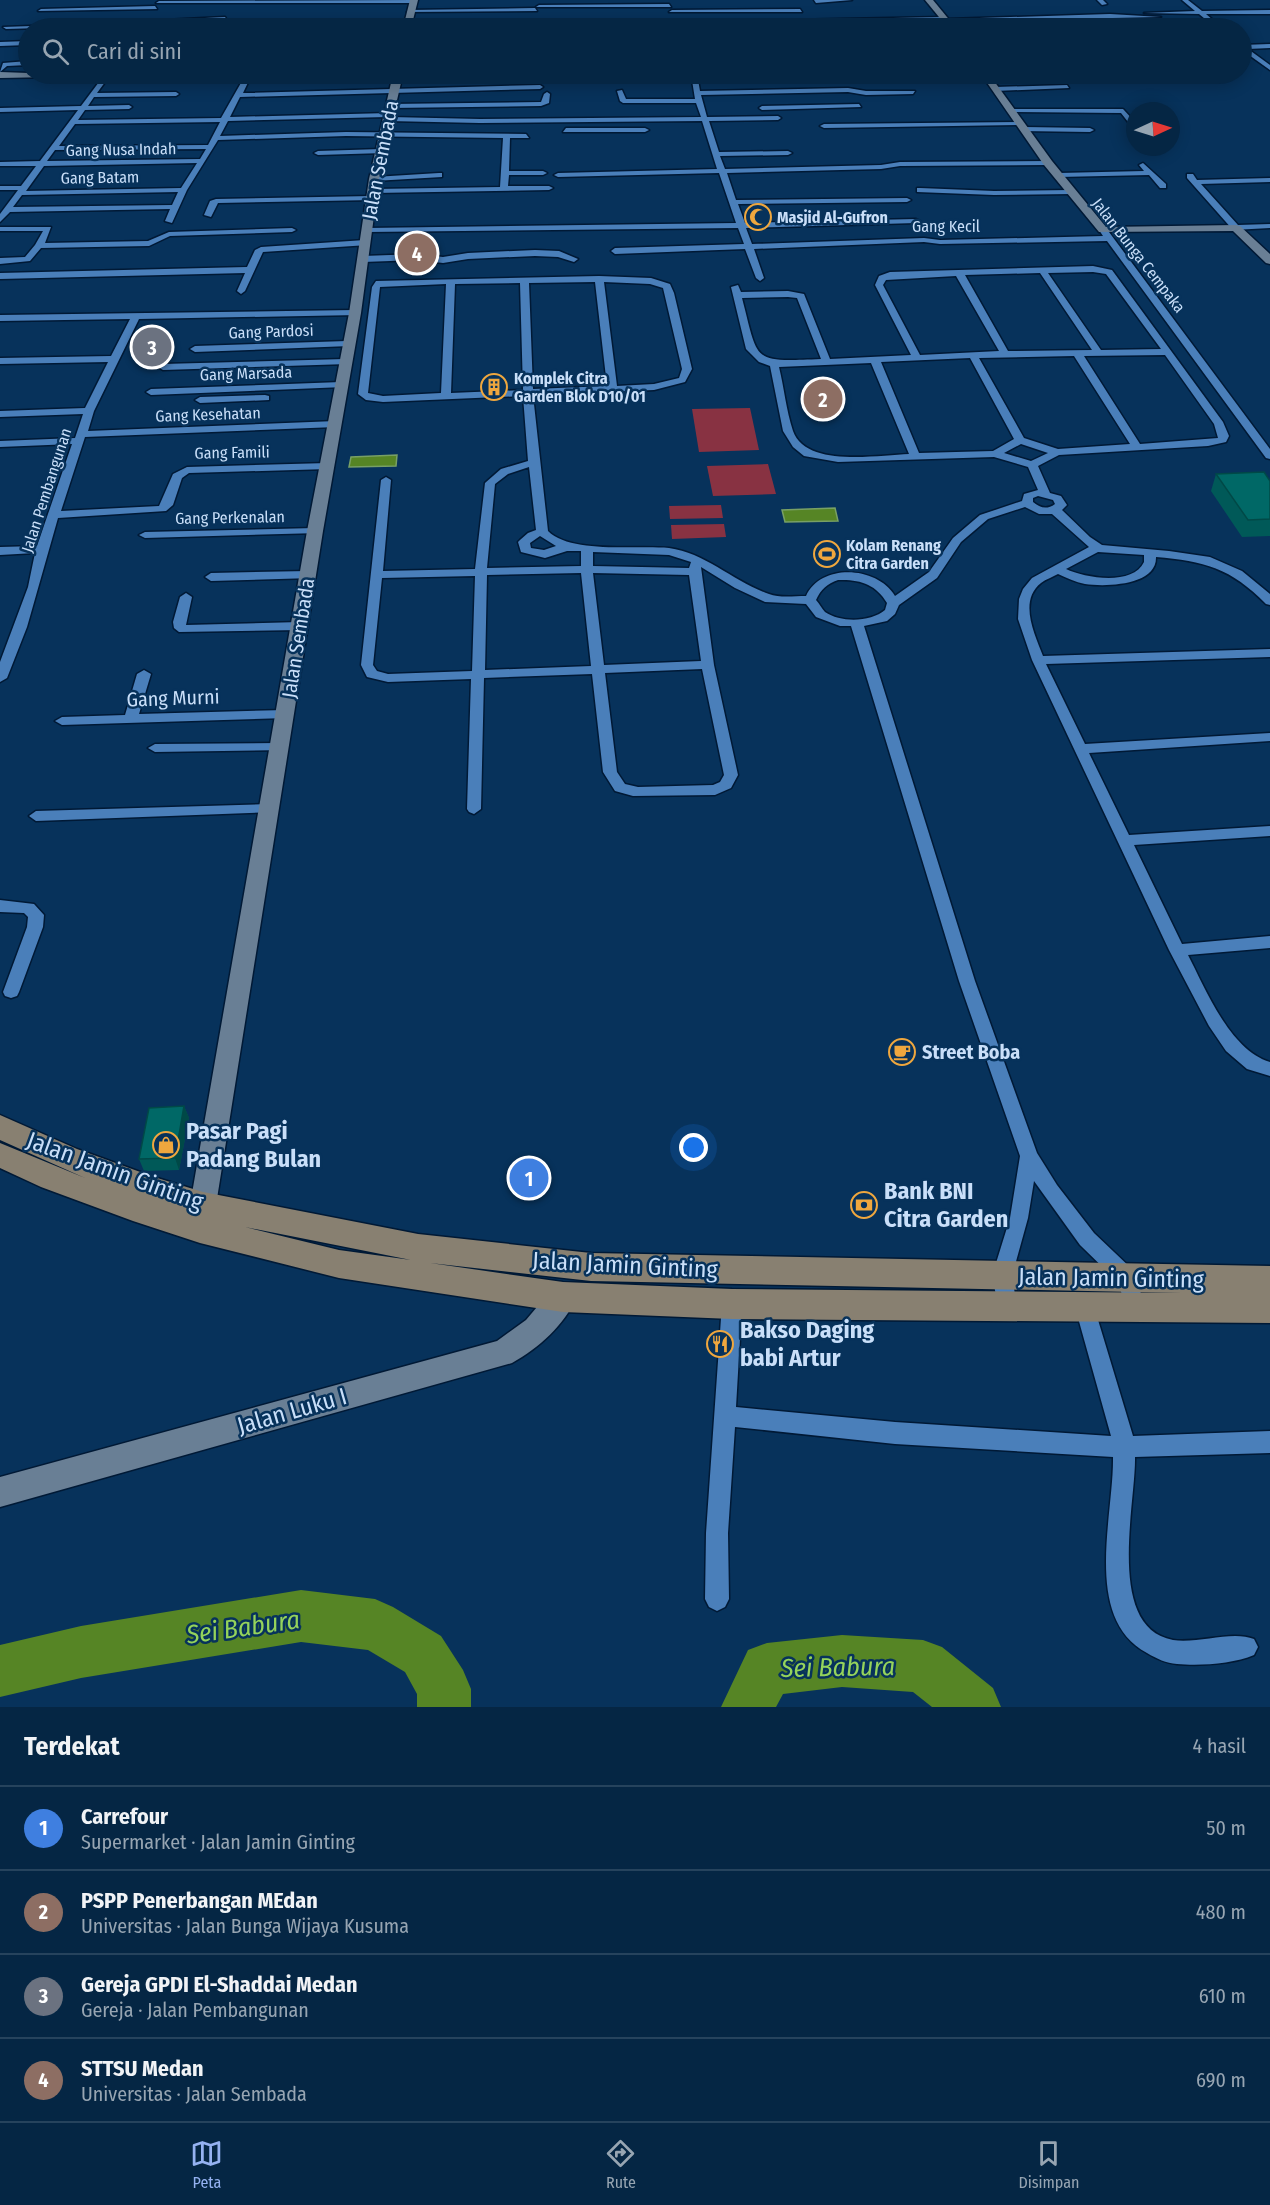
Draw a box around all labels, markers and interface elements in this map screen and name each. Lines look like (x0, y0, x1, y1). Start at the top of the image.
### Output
search box (18, 18, 1252, 84)
icon: search (39, 35, 72, 68)
text: Cari di sini (87, 38, 182, 65)
street label: Jalan Sembada (357, 98, 403, 222)
north arrow (1126, 102, 1180, 156)
street label: Gang Nusa Indah (66, 139, 176, 160)
street label: Gang Batam (61, 167, 139, 188)
street label: Jalan Bunga Cempaka (1088, 194, 1189, 316)
mosque icon: Masjid Al-Gufron (743, 202, 773, 232)
place label: Masjid Al-Gufron (777, 208, 888, 227)
street label: Gang Kecil (912, 217, 980, 236)
pin: 4 (398, 230, 436, 276)
street label: Gang Pardosi (228, 321, 314, 342)
pin: 3 (132, 324, 172, 370)
street label: Gang Marsada (200, 362, 293, 385)
place label: Komplek Citra Garden Blok D10/01 (514, 369, 646, 406)
building icon: Komplek Citra Garden Blok D10/01 (479, 372, 509, 402)
pin: 2 (804, 376, 842, 422)
street label: Gang Kesehatan (155, 403, 261, 426)
street label: Jalan Pembangunan (17, 426, 76, 555)
street label: Gang Famili (194, 442, 270, 463)
street label: Gang Perkenalan (175, 507, 285, 528)
place label: Kolam Renang Citra Garden (846, 536, 941, 573)
sports icon: Kolam Renang Citra Garden (812, 539, 842, 569)
street label: Jalan Sembada (277, 576, 319, 700)
street label: Gang Murni (126, 684, 220, 712)
cafe icon: Street Boba (887, 1037, 917, 1067)
place label: Street Boba (922, 1040, 1020, 1064)
place label: Pasar Pagi Padang Bulan (186, 1117, 321, 1173)
street label: Jalan Jamin Ginting (23, 1126, 208, 1216)
shop icon: Pasar Pagi Padang Bulan (151, 1130, 181, 1160)
your location (679, 1133, 708, 1162)
pin: 1 (510, 1156, 548, 1200)
place label: Bank BNI Citra Garden (884, 1177, 1008, 1233)
bank icon: Bank BNI Citra Garden (849, 1190, 879, 1220)
street label: Jalan Jamin Ginting (532, 1246, 719, 1284)
street label: Jalan Jamin Ginting (1018, 1262, 1205, 1294)
place label: Bakso Daging babi Artur (740, 1316, 874, 1372)
restaurant icon: Bakso Daging babi Artur (705, 1329, 735, 1359)
street label: Jalan Luku I (234, 1382, 350, 1440)
water label: Sei Babura (183, 1604, 302, 1651)
water label: Sei Babura (780, 1651, 895, 1684)
text: Terdekat (24, 1731, 120, 1762)
text: 4 hasil (1193, 1734, 1246, 1758)
text: Carrefour (81, 1803, 168, 1830)
text: 1 (39, 1816, 48, 1840)
text: 50 m (1206, 1816, 1246, 1840)
text: Supermarket · Jalan Jamin Ginting (81, 1830, 355, 1854)
text: PSPP Penerbangan MEdan (81, 1887, 318, 1914)
text: 2 (39, 1900, 48, 1924)
text: 480 m (1196, 1900, 1246, 1924)
text: Universitas · Jalan Bunga Wijaya Kusuma (81, 1914, 409, 1938)
text: Gereja GPDI El-Shaddai Medan (81, 1971, 357, 1998)
text: 3 (39, 1984, 48, 2008)
text: 610 m (1199, 1984, 1246, 2008)
text: Gereja · Jalan Pembangunan (81, 1998, 309, 2022)
text: STTSU Medan (81, 2055, 203, 2082)
text: 4 (38, 2068, 49, 2092)
text: 690 m (1196, 2068, 1246, 2092)
text: Universitas · Jalan Sembada (81, 2082, 307, 2106)
tab: Peta (190, 2137, 223, 2192)
tab: Rute (604, 2137, 637, 2192)
tab: Disimpan (1018, 2137, 1080, 2192)

